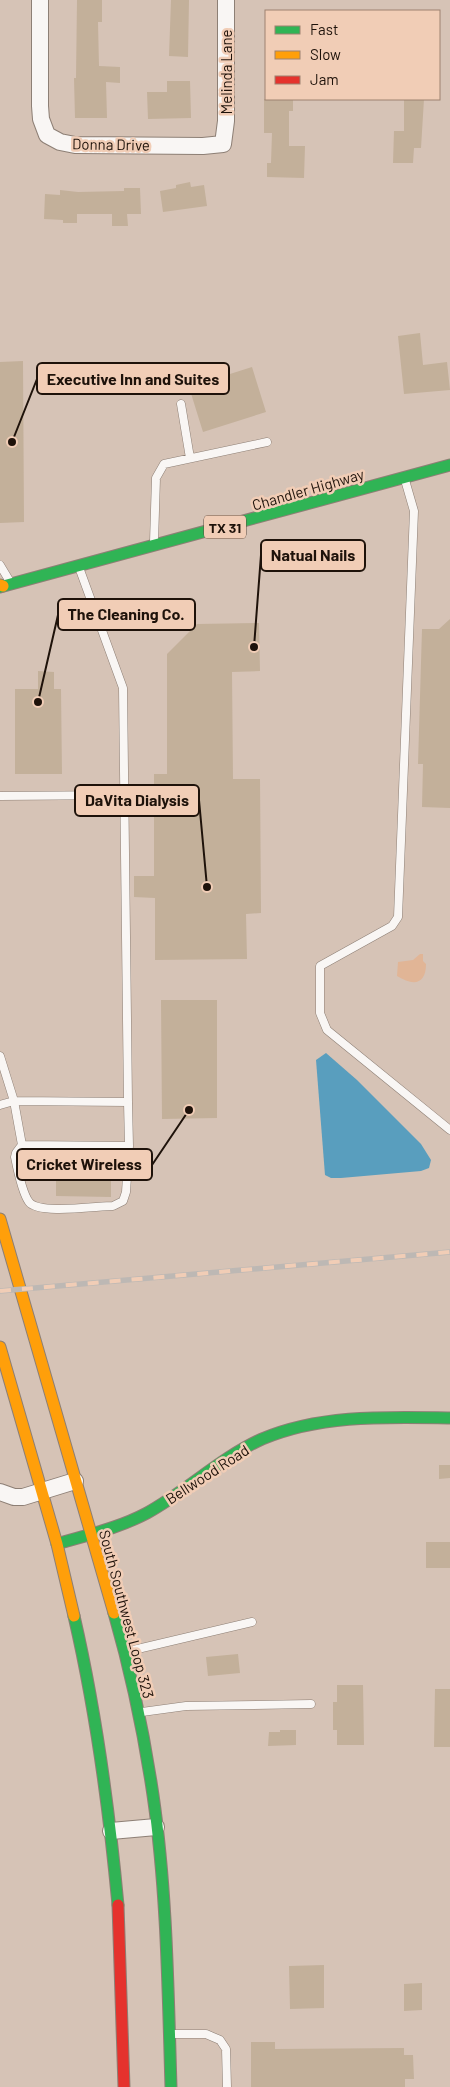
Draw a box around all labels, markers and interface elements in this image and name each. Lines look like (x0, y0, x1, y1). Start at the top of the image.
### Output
legend (265, 10, 440, 100)
text: Fast (310, 20, 338, 38)
street label: Melinda Lane (217, 30, 235, 115)
text: Slow (310, 45, 341, 63)
text: Jam (310, 70, 339, 88)
street label: Donna Drive (72, 134, 150, 154)
callout: Executive Inn and Suites (37, 363, 229, 394)
text: Executive Inn and Suites (47, 369, 219, 388)
street label: Chandler Highway (250, 464, 366, 514)
road number: TX 31 (204, 516, 246, 538)
callout: Natual Nails (261, 540, 365, 571)
text: Natual Nails (271, 545, 355, 564)
callout: The Cleaning Co. (58, 599, 195, 630)
text: The Cleaning Co. (67, 604, 185, 623)
callout: DaVita Dialysis (75, 785, 199, 816)
text: DaVita Dialysis (85, 790, 189, 809)
callout: Cricket Wireless (17, 1149, 152, 1180)
text: Cricket Wireless (26, 1154, 142, 1173)
street label: Bellwood Road (162, 1440, 252, 1508)
street label: South Southwest Loop 323 (96, 1528, 158, 1700)

